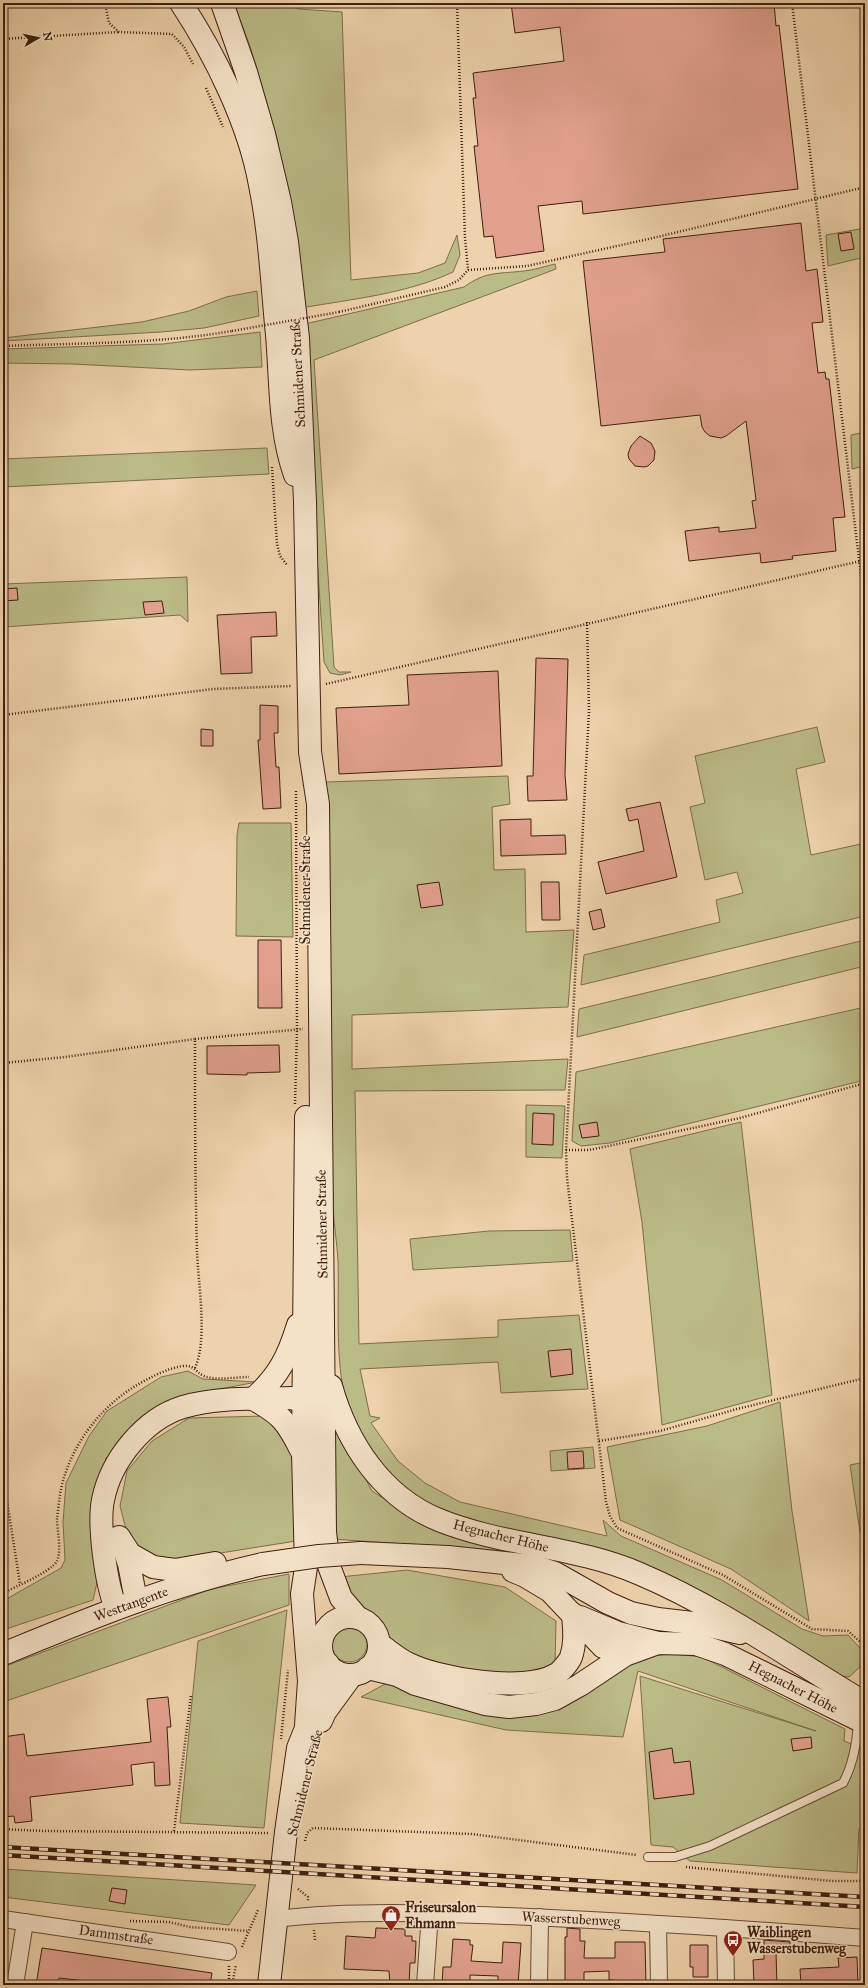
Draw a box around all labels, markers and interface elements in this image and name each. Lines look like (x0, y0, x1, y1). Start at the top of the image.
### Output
north arrow (18, 18, 58, 58)
text: N (40, 31, 55, 43)
street label: Schmidener Straße (287, 318, 309, 428)
street label: Schmidener Straße (297, 835, 314, 945)
street label: Schmidener Straße (313, 1169, 331, 1279)
street label: Hegnacher Höhe (451, 1516, 551, 1556)
street label: Westtangente (92, 1583, 171, 1625)
street label: Hegnacher Höhe (745, 1657, 841, 1717)
street label: Schmidener Straße (284, 1728, 326, 1838)
place label: Friseursalon Ehmann (405, 1899, 476, 1932)
shop icon: Friseursalon Ehmann (380, 1904, 402, 1932)
street label: Wasserstubenweg (521, 1908, 621, 1930)
street label: Dammstraße (78, 1921, 154, 1949)
place label: Waiblingen Wasserstubenweg (747, 1924, 846, 1958)
bus stop icon: Waiblingen Wasserstubenweg (722, 1929, 744, 1957)

